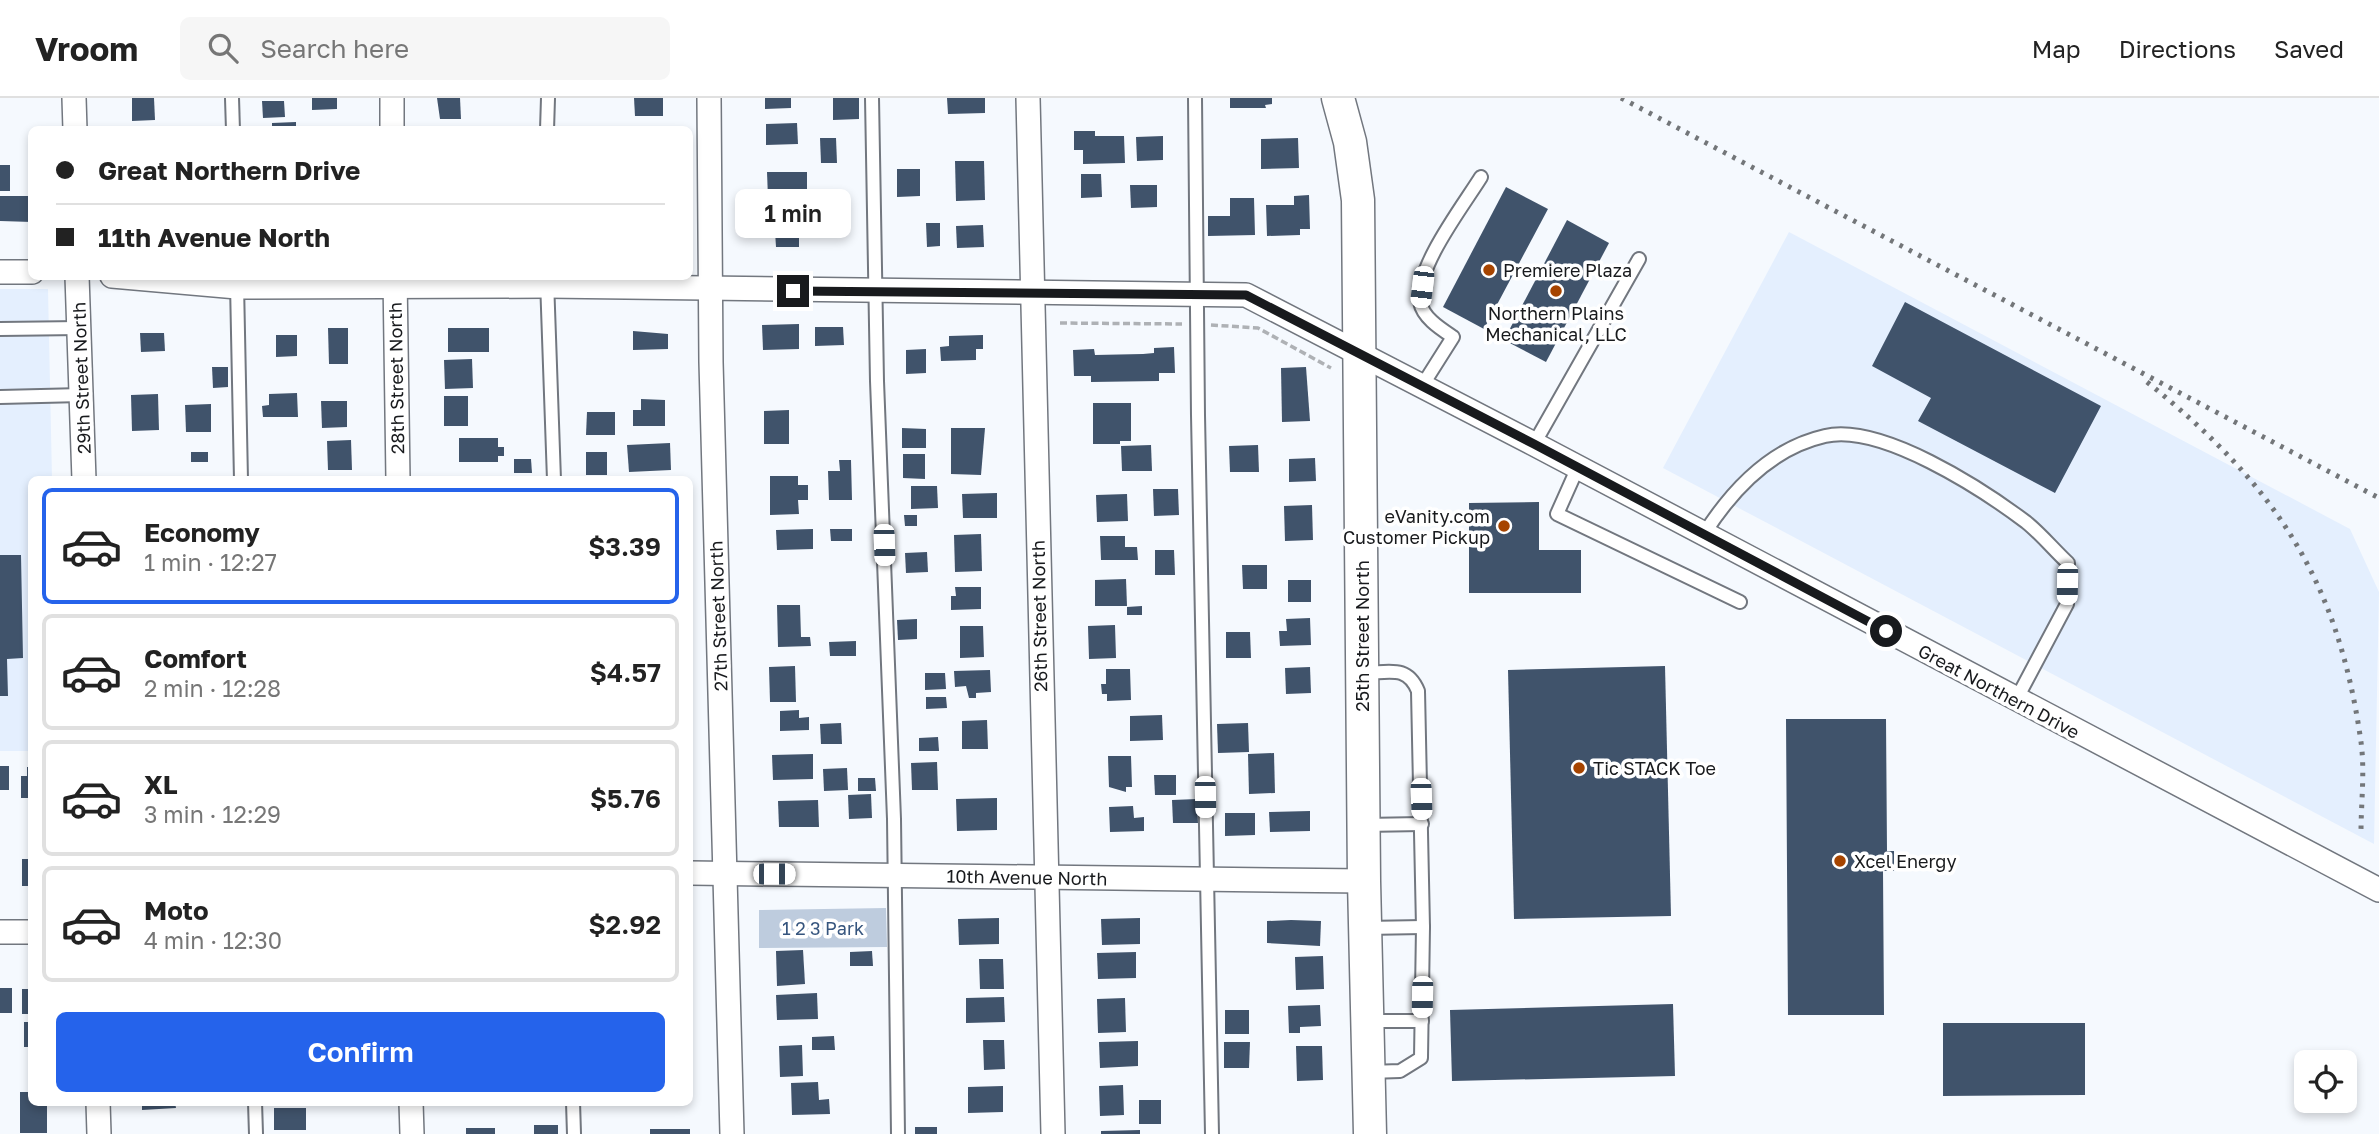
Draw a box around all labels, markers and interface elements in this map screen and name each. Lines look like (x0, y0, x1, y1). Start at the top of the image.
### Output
search box (180, 17, 670, 80)
text: Vroom (35, 29, 138, 68)
icon: search (204, 29, 242, 67)
text: Search here (260, 33, 409, 64)
text: Map (2032, 34, 2081, 63)
text: Directions (2119, 34, 2236, 63)
text: Saved (2274, 34, 2344, 63)
text: Great Northern Drive (98, 155, 360, 186)
callout: 1 min (735, 190, 851, 238)
text: 1 min (764, 199, 822, 227)
text: 11th Avenue North (98, 222, 330, 253)
place label: Premiere Plaza (1503, 259, 1632, 281)
marker: Premiere Plaza (1481, 262, 1497, 278)
car (1410, 265, 1435, 309)
route end (777, 275, 809, 307)
marker: Northern Plains Mechanical, LLC (1548, 283, 1564, 299)
street label: 29th Street North (67, 302, 95, 454)
street label: 28th Street North (384, 302, 408, 454)
place label: Northern Plains Mechanical, LLC (1485, 302, 1627, 345)
place label: eVanity.com Customer Pickup (1343, 505, 1490, 548)
icon: car (60, 515, 123, 578)
text: Economy (144, 517, 260, 548)
marker: eVanity.com Customer Pickup (1496, 518, 1512, 534)
car (873, 524, 896, 566)
text: $3.39 (588, 531, 661, 562)
street label: 27th Street North (704, 540, 732, 692)
street label: 26th Street North (1027, 540, 1051, 692)
text: 1 min · 12:27 (144, 548, 277, 576)
street label: 25th Street North (1351, 560, 1373, 712)
car (2057, 563, 2078, 605)
route start (1870, 615, 1902, 647)
street label: Great Northern Drive (1915, 639, 2083, 743)
icon: car (60, 641, 123, 704)
text: Comfort (144, 643, 247, 674)
text: $4.57 (590, 657, 661, 688)
text: 2 min · 12:28 (144, 674, 281, 702)
place label: Tic STACK Toe (1593, 757, 1716, 779)
marker: Tic STACK Toe (1571, 760, 1587, 776)
icon: car (60, 767, 123, 830)
text: XL (144, 769, 178, 800)
car (1195, 776, 1216, 818)
car (1410, 778, 1433, 820)
text: $5.76 (590, 783, 661, 814)
text: 3 min · 12:29 (144, 800, 281, 828)
place label: Xcel Energy (1854, 850, 1957, 872)
marker: Xcel Energy (1832, 853, 1848, 869)
car (754, 864, 796, 885)
street label: 10th Avenue North (946, 865, 1108, 889)
icon: car (60, 893, 123, 956)
text: Moto (144, 895, 209, 926)
text: $2.92 (588, 909, 661, 940)
park label: 1 2 3 Park (782, 917, 864, 939)
text: 4 min · 12:30 (144, 926, 282, 954)
car (1412, 976, 1433, 1018)
button: Confirm (56, 1012, 665, 1092)
map controls (2294, 1050, 2357, 1113)
button: locate (2294, 1050, 2357, 1113)

